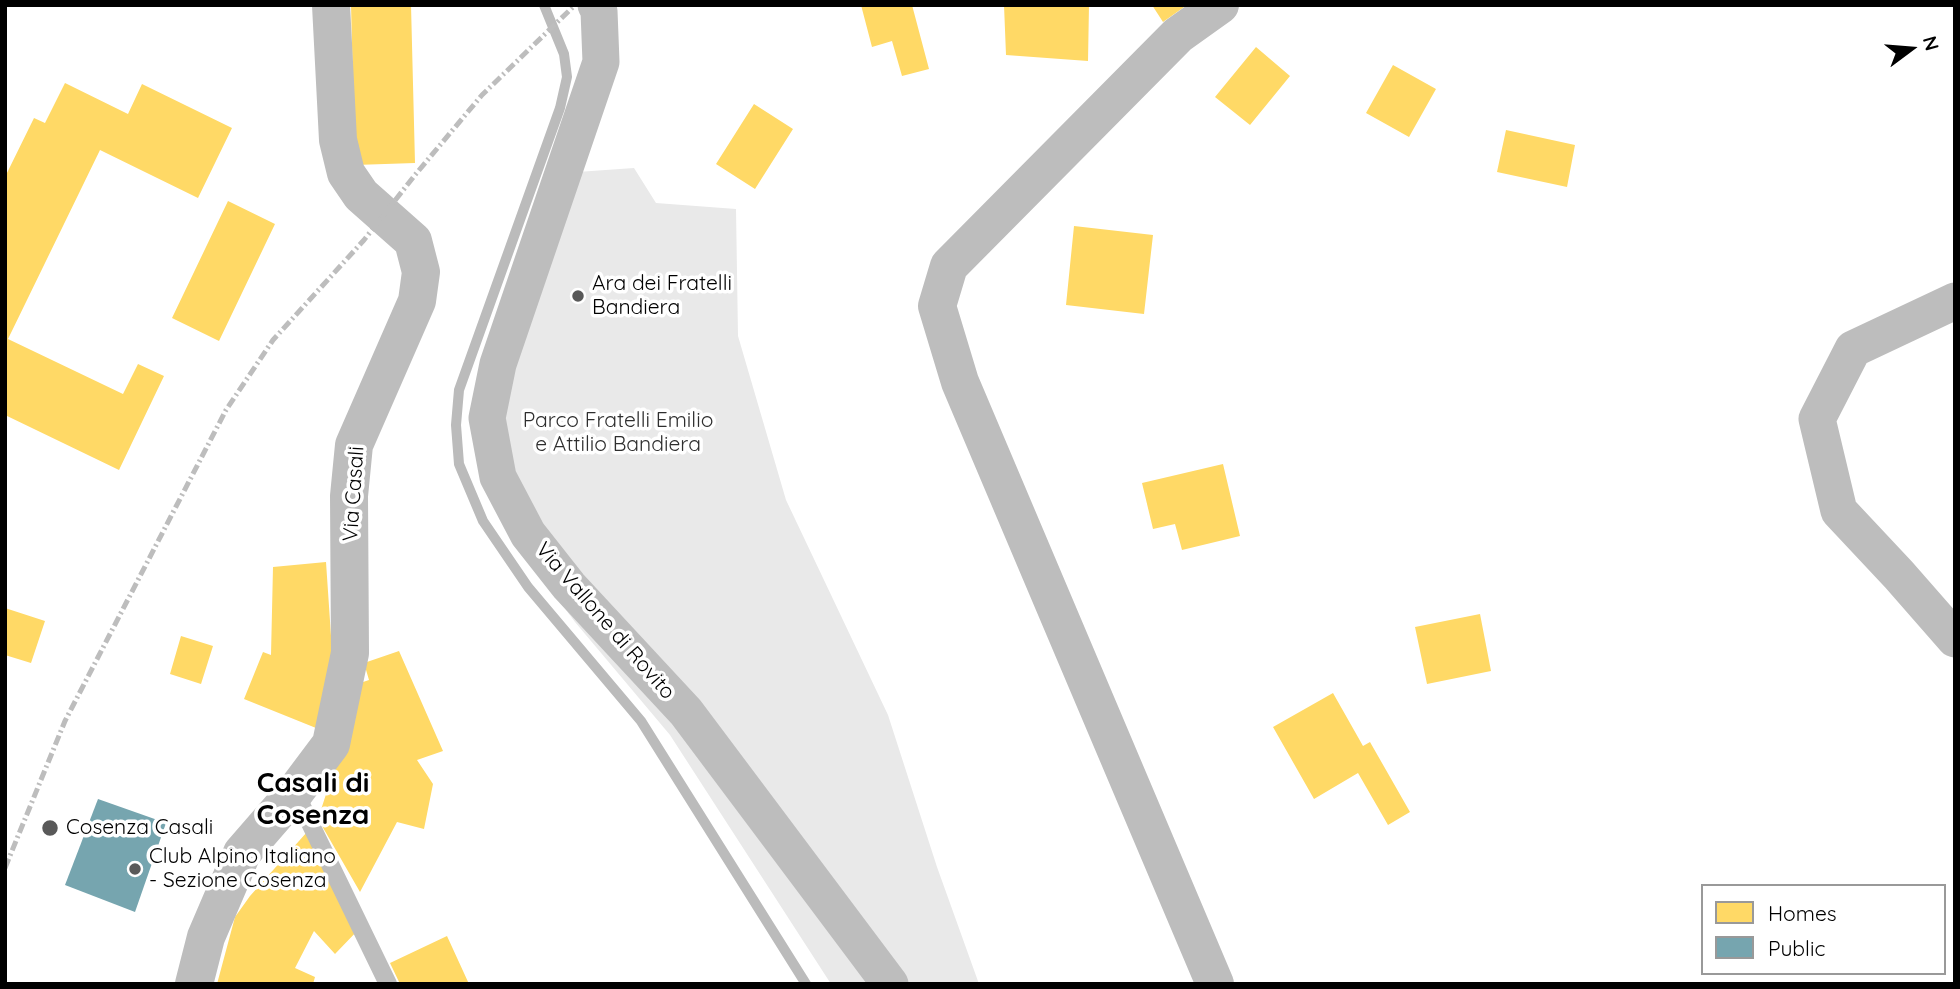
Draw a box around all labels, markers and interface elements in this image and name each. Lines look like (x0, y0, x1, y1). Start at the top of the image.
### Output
north arrow (1876, 14, 1946, 84)
text: N (1918, 33, 1945, 53)
place label: Ara dei Fratelli Bandiera (592, 271, 732, 321)
marker: Ara dei Fratelli Bandiera (570, 288, 586, 304)
park label: Parco Fratelli Emilio e Attilio Bandiera (523, 408, 713, 458)
street label: Via Casali (338, 446, 370, 542)
street label: Via Vallone di Rovito (530, 537, 680, 705)
district label: Casali di Cosenza (257, 767, 369, 833)
place label: Cosenza Casali (66, 815, 213, 841)
marker: Cosenza Casali (40, 818, 60, 838)
place label: Club Alpino Italiano - Sezione Cosenza (149, 844, 336, 894)
marker: Club Alpino Italiano - Sezione Cosenza (127, 861, 143, 877)
legend (1701, 884, 1946, 975)
text: Homes (1768, 900, 1837, 926)
text: Public (1768, 935, 1825, 961)

